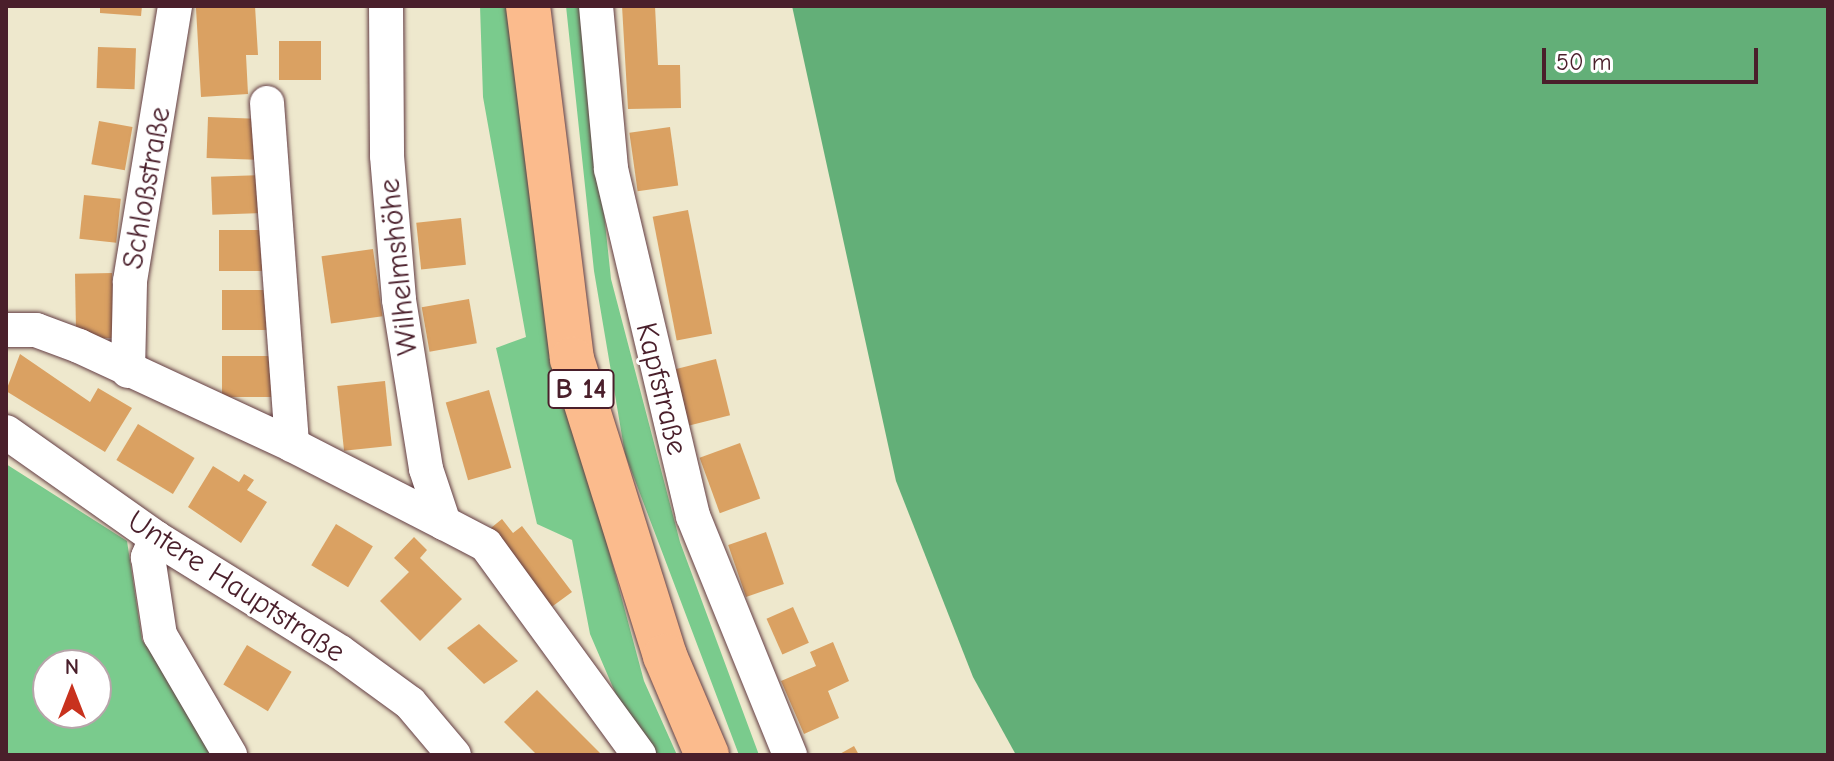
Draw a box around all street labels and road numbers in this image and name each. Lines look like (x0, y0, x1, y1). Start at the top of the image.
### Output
street label: Schloßstraße (115, 104, 179, 272)
street label: Wilhelmshöhe (372, 177, 426, 357)
street label: Kapfstraße (627, 319, 695, 459)
road number: B 14 (547, 365, 615, 413)
street label: Untere Hauptstraße (121, 503, 351, 671)

